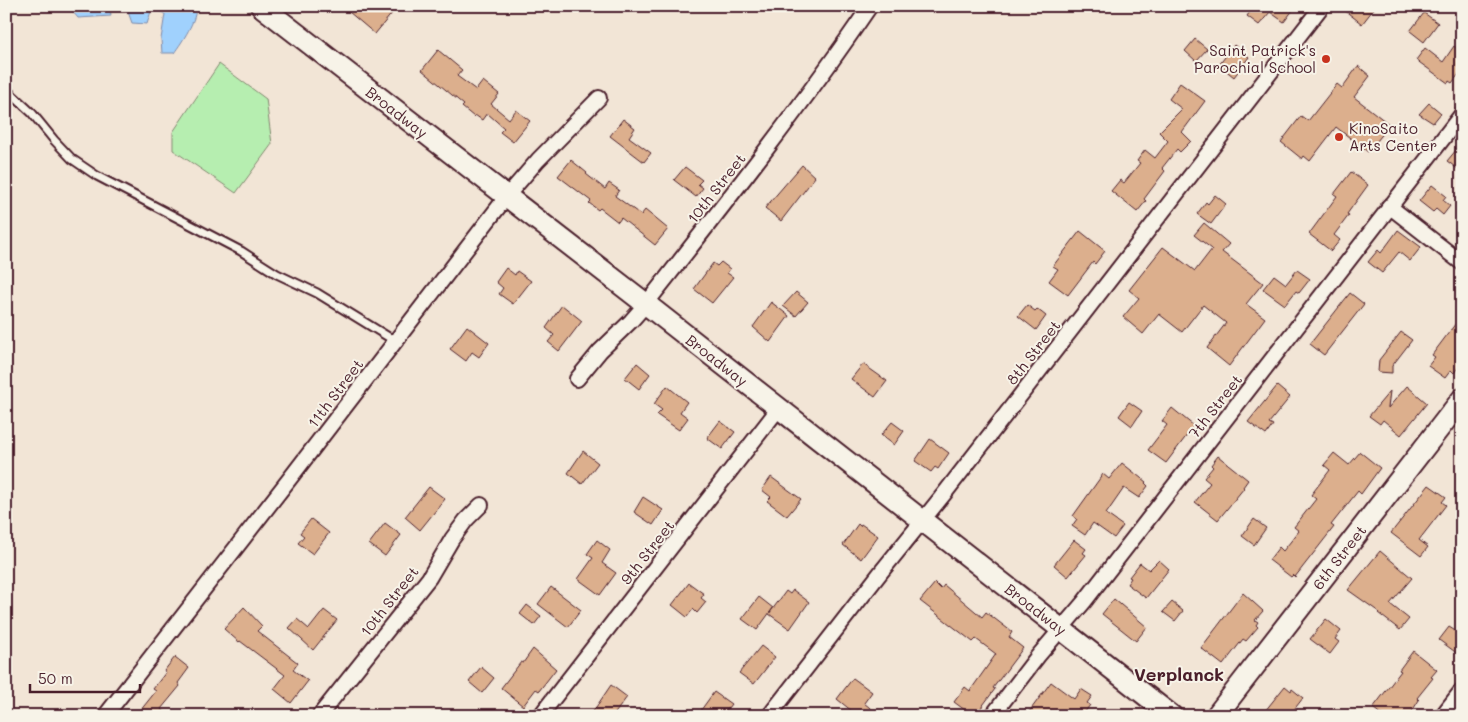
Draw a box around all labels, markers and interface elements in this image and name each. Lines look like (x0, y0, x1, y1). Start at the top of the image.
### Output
place label: Saint Patrick's Parochial School (1194, 40, 1316, 77)
marker: Saint Patrick's Parochial School (1320, 53, 1332, 65)
street label: Broadway (362, 82, 432, 143)
place label: KinoSaito Arts Center (1349, 118, 1437, 155)
marker: KinoSaito Arts Center (1333, 131, 1345, 143)
street label: 10th Street (682, 149, 750, 227)
street label: 8th Street (1002, 316, 1064, 388)
street label: Broadway (682, 330, 752, 391)
street label: 11th Street (303, 355, 367, 431)
street label: 7th Street (1184, 370, 1246, 442)
street label: 9th Street (616, 516, 678, 588)
street label: 6th Street (1308, 521, 1370, 593)
street label: 10th Street (355, 562, 423, 640)
street label: Broadway (1001, 579, 1071, 640)
scale bar (30, 662, 140, 694)
district label: Verplanck (1134, 662, 1224, 686)
text: 50 m (38, 668, 73, 688)

